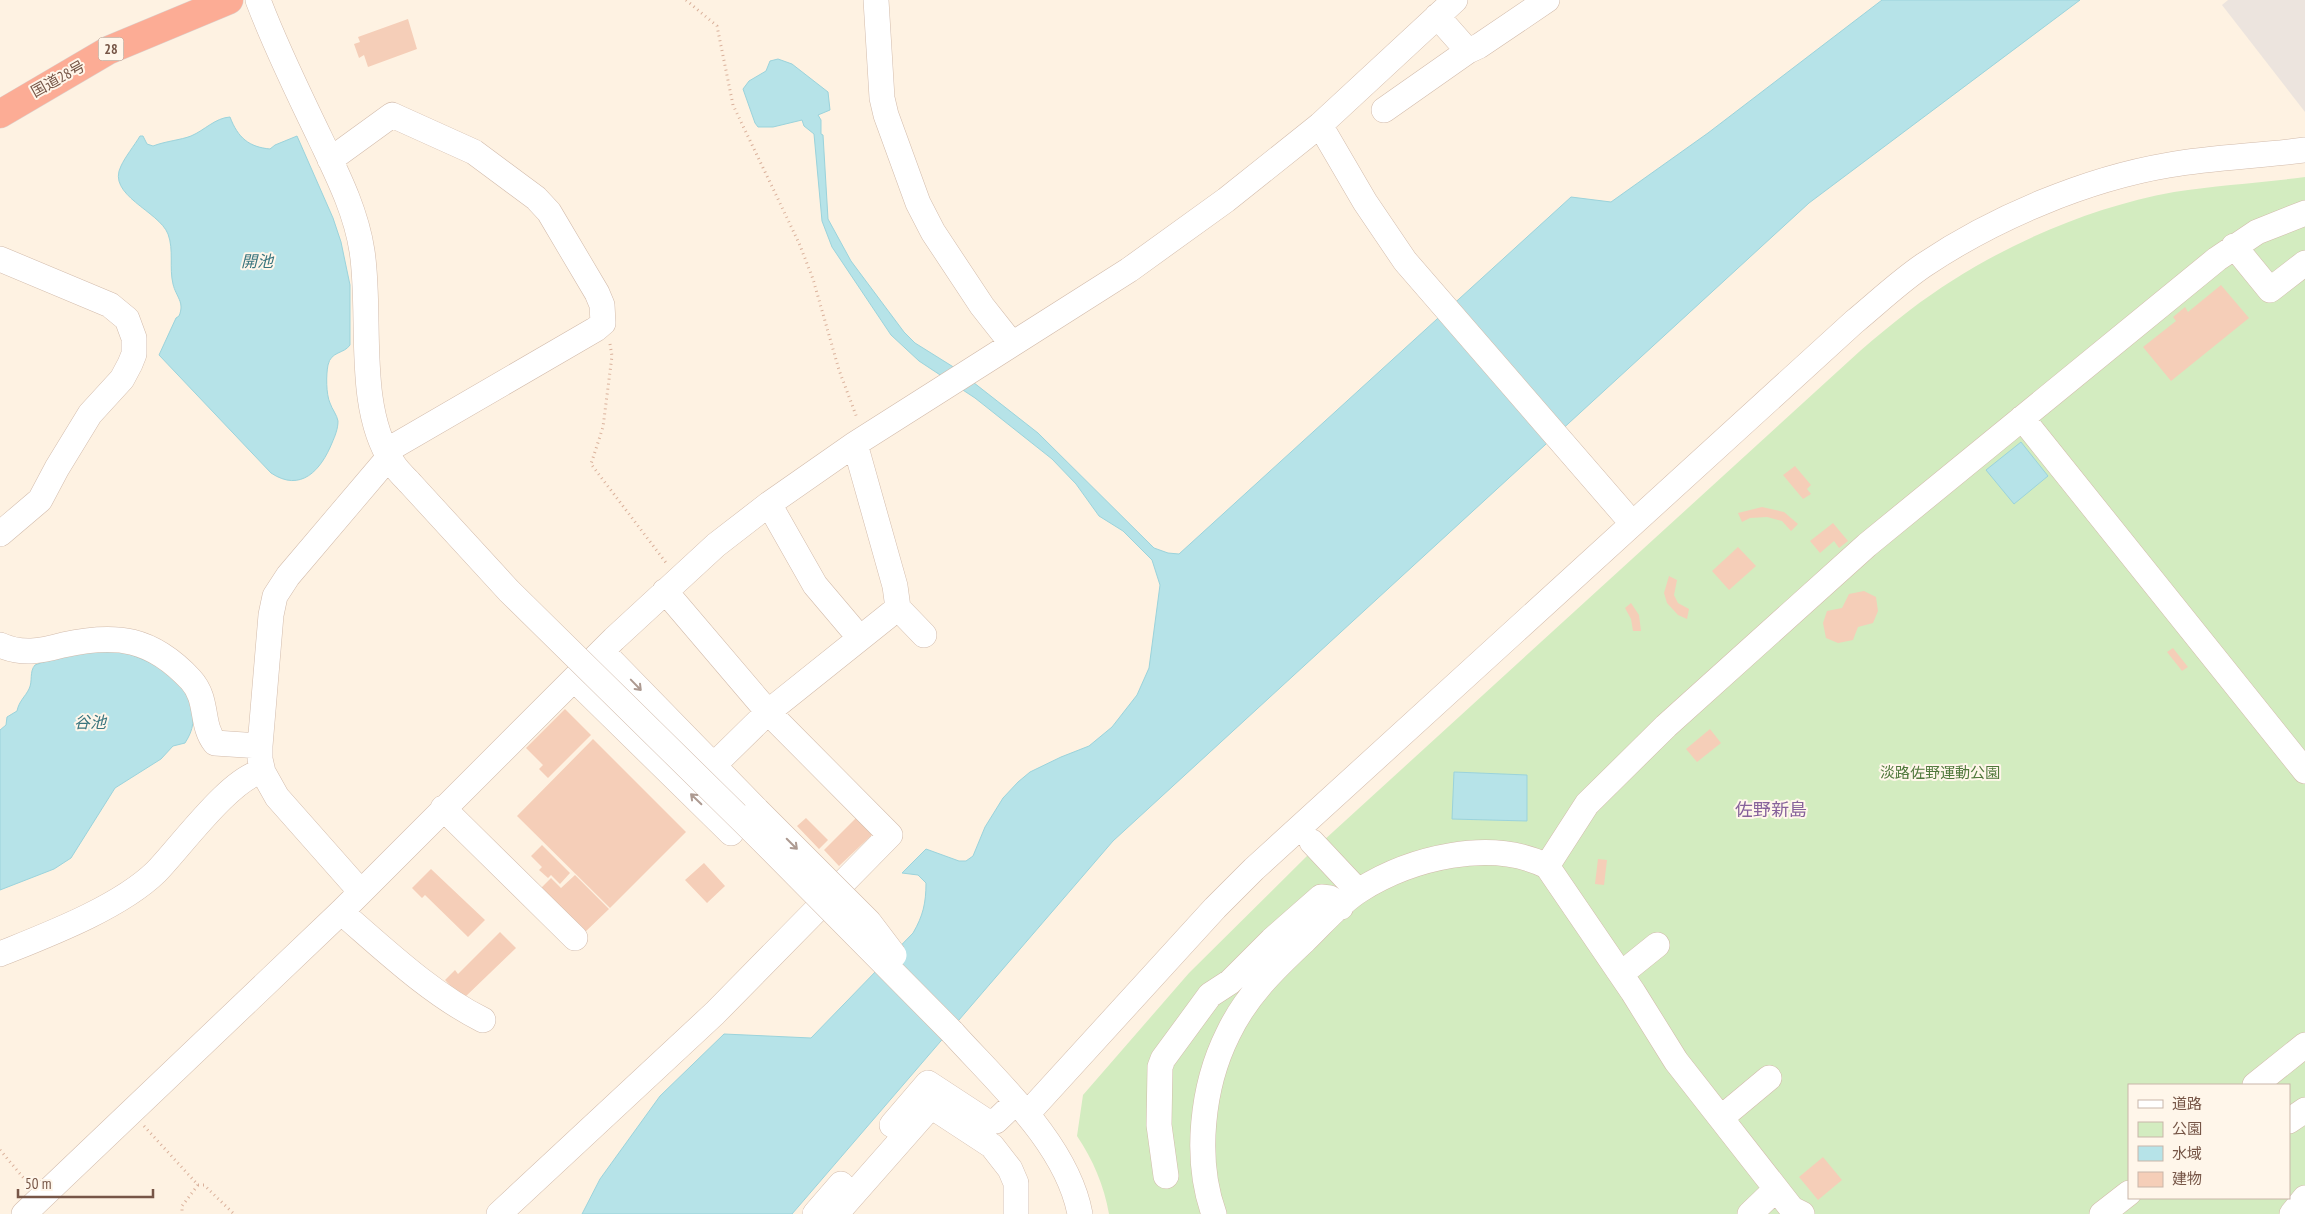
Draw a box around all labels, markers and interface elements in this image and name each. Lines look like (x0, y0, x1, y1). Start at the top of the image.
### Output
road number: 28 (98, 38, 124, 61)
street label: 国道28号 (28, 56, 88, 101)
water label: 開池 (241, 251, 275, 271)
one-way arrow (630, 679, 642, 692)
water label: 谷池 (74, 712, 108, 732)
park label: 淡路佐野運動公園 (1880, 763, 2000, 782)
one-way arrow (691, 793, 703, 805)
district label: 佐野新島 (1735, 798, 1807, 821)
one-way arrow (785, 838, 798, 850)
legend (2128, 1084, 2290, 1199)
text: 道路 (2172, 1094, 2202, 1113)
text: 公園 (2172, 1119, 2202, 1138)
text: 水域 (2172, 1144, 2202, 1163)
scale bar (18, 1166, 152, 1198)
text: 建物 (2172, 1169, 2202, 1188)
text: 50 m (25, 1174, 51, 1193)

